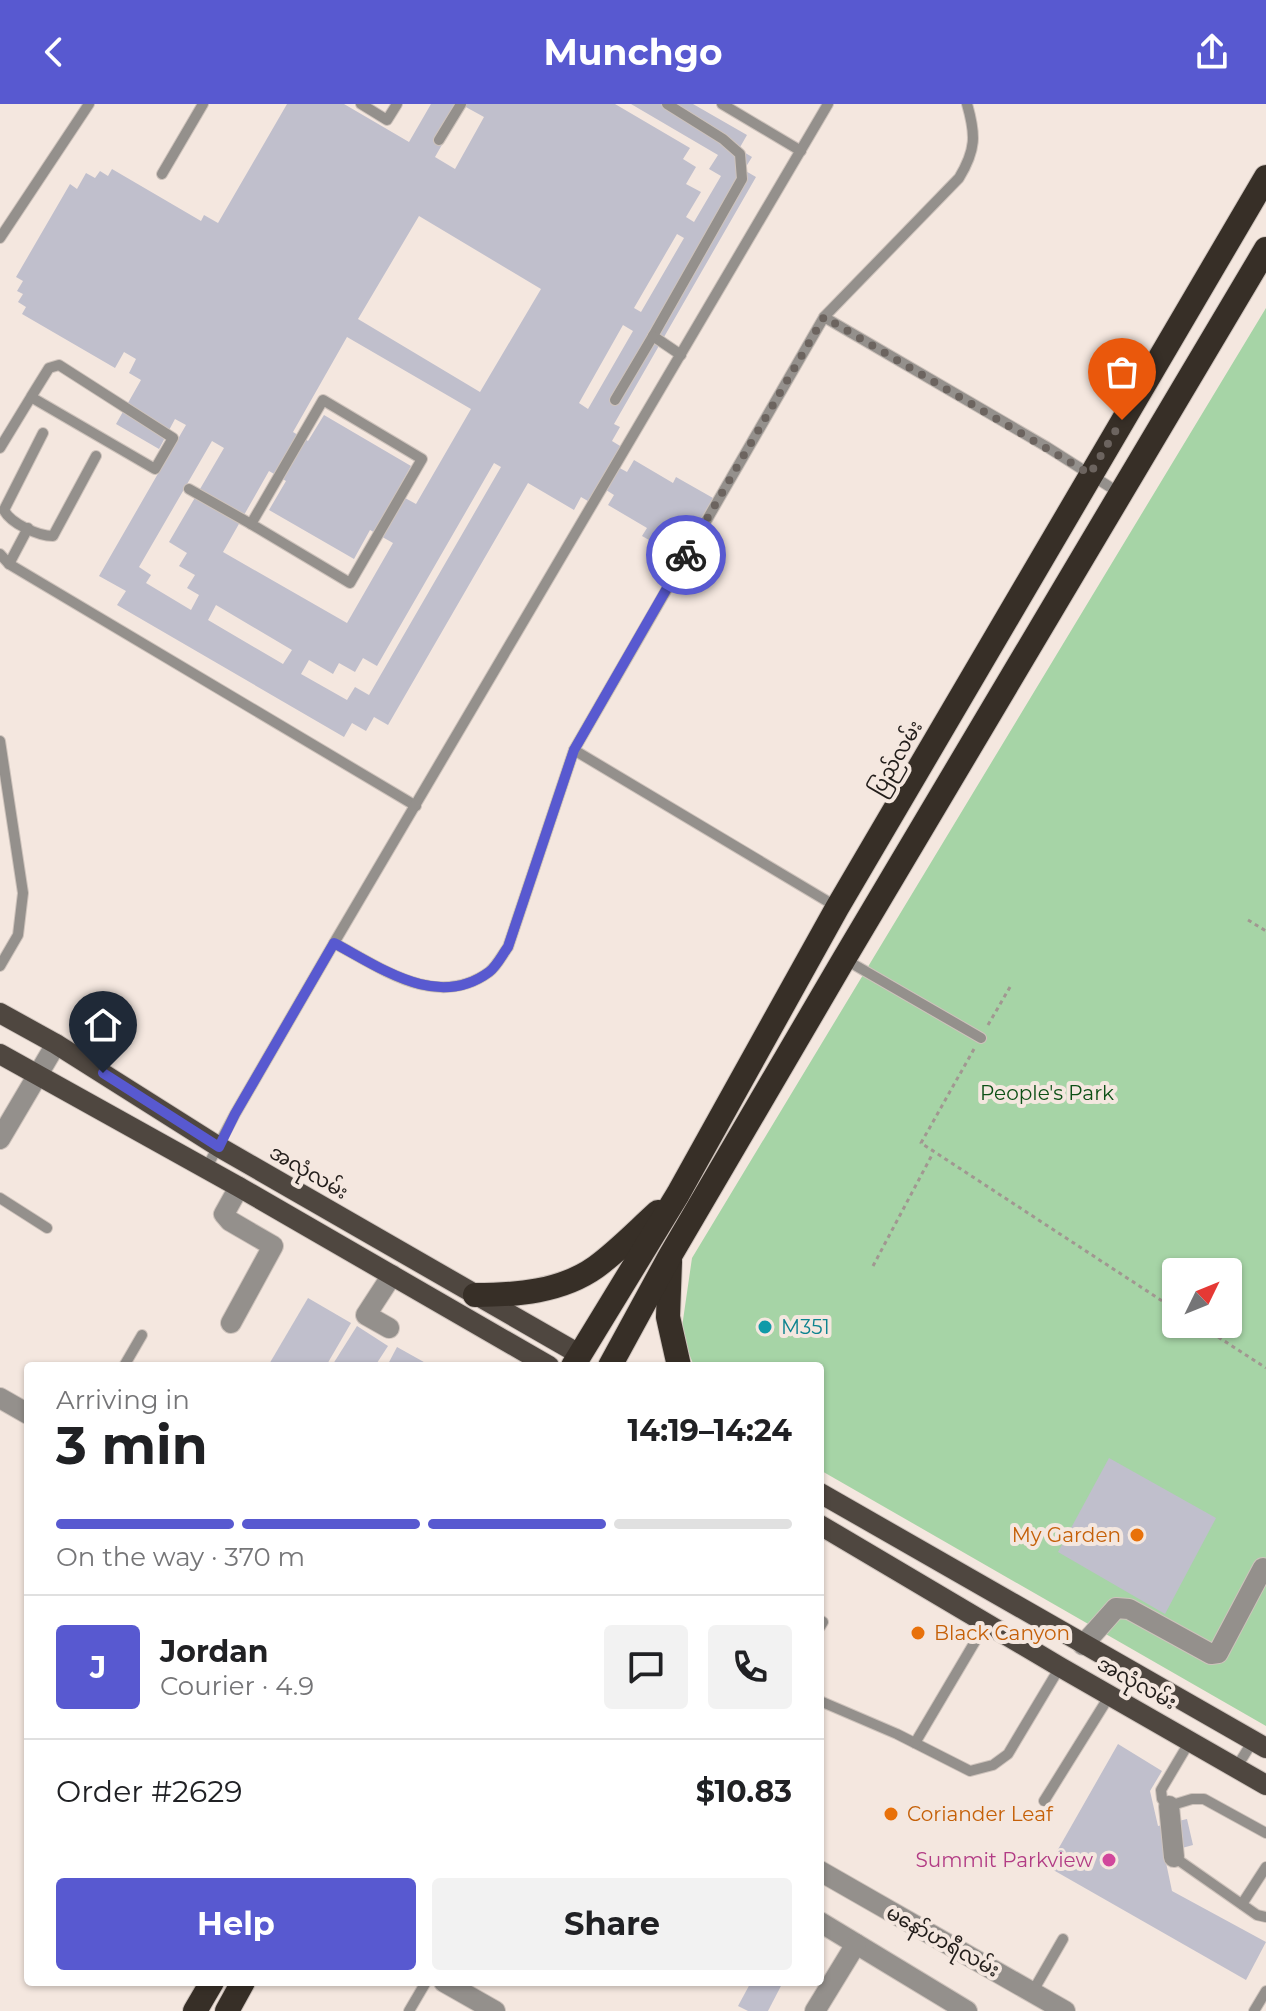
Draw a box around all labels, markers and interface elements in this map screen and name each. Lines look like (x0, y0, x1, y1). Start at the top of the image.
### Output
icon: back (32, 30, 76, 74)
text: Munchgo (543, 30, 723, 74)
icon: share (1190, 30, 1234, 74)
pin (1088, 338, 1156, 420)
icon: bag (1100, 350, 1144, 394)
courier (646, 515, 726, 595)
icon: bike (664, 533, 708, 577)
street label: ပြည်လမ်း (863, 715, 931, 802)
pin (69, 991, 137, 1073)
icon: home (81, 1003, 125, 1047)
park label: People's Park (980, 1081, 1114, 1105)
street label: အလုံလမ်း (263, 1138, 354, 1208)
north arrow (1162, 1258, 1242, 1338)
map controls (1162, 1258, 1242, 1338)
place label: M351 (781, 1315, 830, 1339)
marker: M351 (756, 1318, 774, 1336)
text: Arriving in (56, 1384, 190, 1416)
text: 14:19–14:24 (628, 1412, 792, 1449)
text: 3 min (56, 1414, 208, 1477)
place label: My Garden (1012, 1523, 1121, 1547)
marker: My Garden (1128, 1526, 1146, 1544)
text: On the way · 370 m (56, 1541, 305, 1573)
place label: Black Canyon (934, 1621, 1070, 1645)
marker: Black Canyon (909, 1624, 927, 1642)
button: chat (604, 1625, 688, 1709)
button: phone (708, 1625, 792, 1709)
text: Jordan (160, 1633, 269, 1670)
text: J (90, 1649, 106, 1686)
street label: အလုံလမ်း (1091, 1650, 1182, 1719)
text: Courier · 4.9 (160, 1670, 314, 1702)
text: Order #2629 (56, 1773, 243, 1810)
text: $10.83 (696, 1773, 792, 1810)
place label: Coriander Leaf (907, 1802, 1054, 1826)
marker: Coriander Leaf (882, 1805, 900, 1823)
place label: Summit Parkview (915, 1848, 1093, 1872)
marker: Summit Parkview (1100, 1851, 1118, 1869)
button: Help (56, 1878, 416, 1970)
button: Share (432, 1878, 792, 1970)
street label: မနော်ဟရီလမ်း (880, 1898, 1005, 1985)

